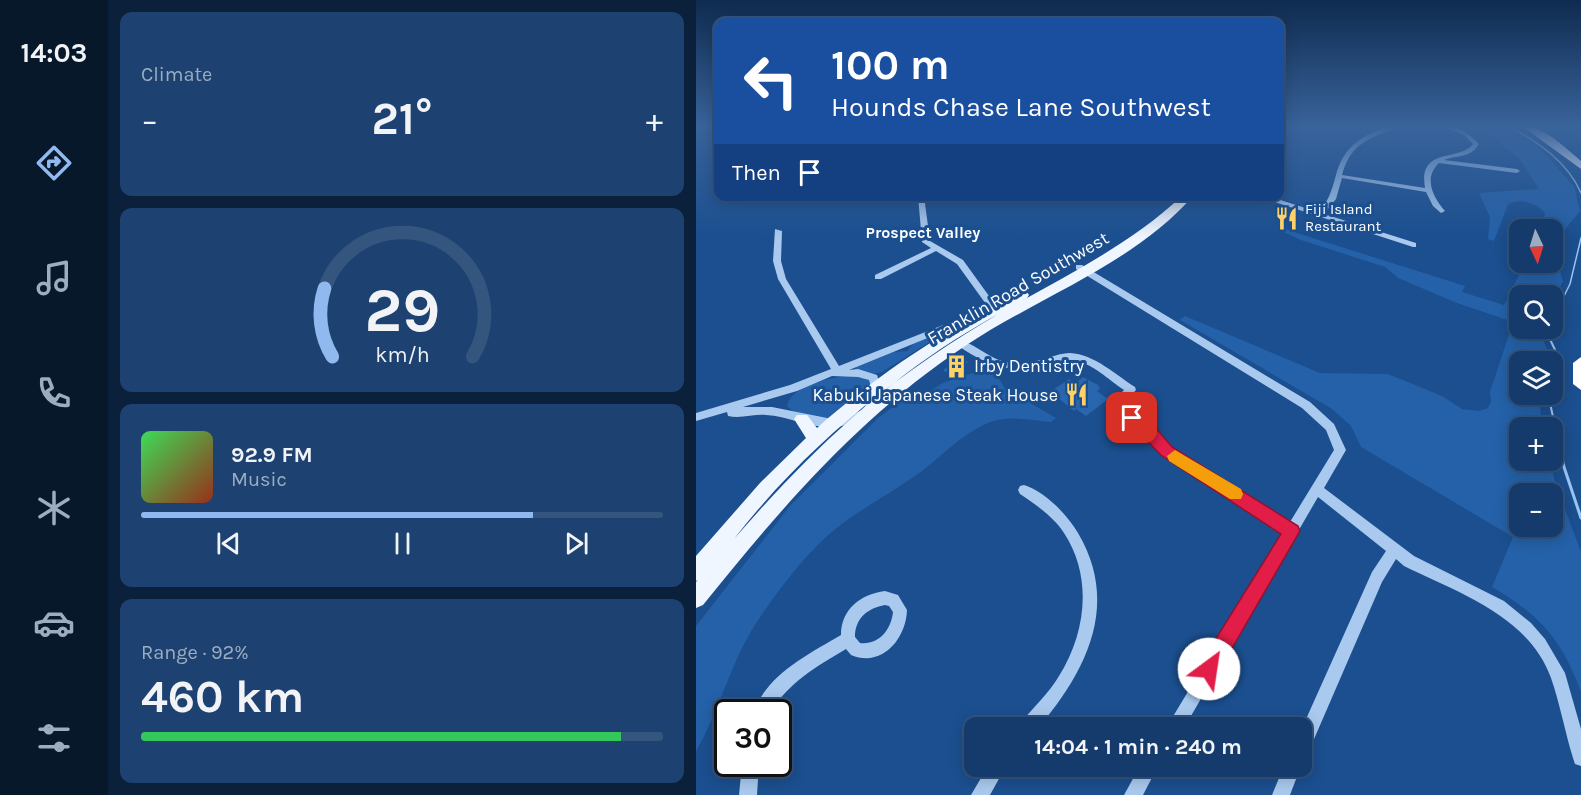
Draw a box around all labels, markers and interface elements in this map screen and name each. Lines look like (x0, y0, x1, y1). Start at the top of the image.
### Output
text: 14:03 (21, 37, 87, 69)
text: 100 m (831, 40, 950, 90)
icon: left (732, 42, 810, 120)
text: Climate (141, 63, 212, 86)
text: Hounds Chase Lane Southwest (831, 91, 1211, 123)
text: 21° (372, 93, 432, 145)
text: − (141, 101, 158, 139)
text: + (646, 101, 663, 139)
icon: directions (33, 142, 75, 184)
icon: arrive (793, 156, 826, 189)
text: Then (732, 160, 781, 186)
place label: Fiji Island Restaurant (1305, 200, 1381, 235)
restaurant icon: Fiji Island Restaurant (1274, 205, 1300, 231)
north arrow (1509, 219, 1563, 273)
map controls (1509, 219, 1563, 537)
district label: Prospect Valley (866, 223, 980, 242)
street label: Franklin Road Southwest (923, 227, 1113, 349)
icon: music (33, 257, 75, 299)
text: 29 (364, 274, 440, 347)
button: search (1509, 285, 1563, 339)
text: km/h (375, 342, 429, 367)
button: layers (1509, 351, 1563, 405)
building icon: Irby Dentistry (943, 353, 969, 379)
place label: Irby Dentistry (974, 355, 1085, 377)
icon: phone (33, 372, 75, 414)
restaurant icon: Kabuki Japanese Steak House (1063, 382, 1089, 408)
place label: Kabuki Japanese Steak House (812, 384, 1058, 406)
pin (1106, 392, 1157, 443)
icon: arrive (1115, 401, 1148, 434)
button: + (1509, 417, 1563, 471)
text: 92.9 FM (231, 442, 313, 468)
text: Music (231, 468, 287, 491)
button: − (1509, 483, 1563, 537)
icon: climate (33, 487, 75, 529)
icon: previous (212, 527, 245, 560)
icon: pause (386, 527, 419, 560)
icon: next (560, 527, 593, 560)
icon: car (33, 602, 75, 644)
position arrow (1177, 637, 1241, 701)
text: Range · 92% (141, 641, 249, 664)
text: 460 km (141, 671, 304, 723)
speed limit sign: 30 (714, 699, 792, 777)
icon: filters (33, 717, 75, 759)
text: 14:04 · 1 min · 240 m (1034, 734, 1242, 760)

